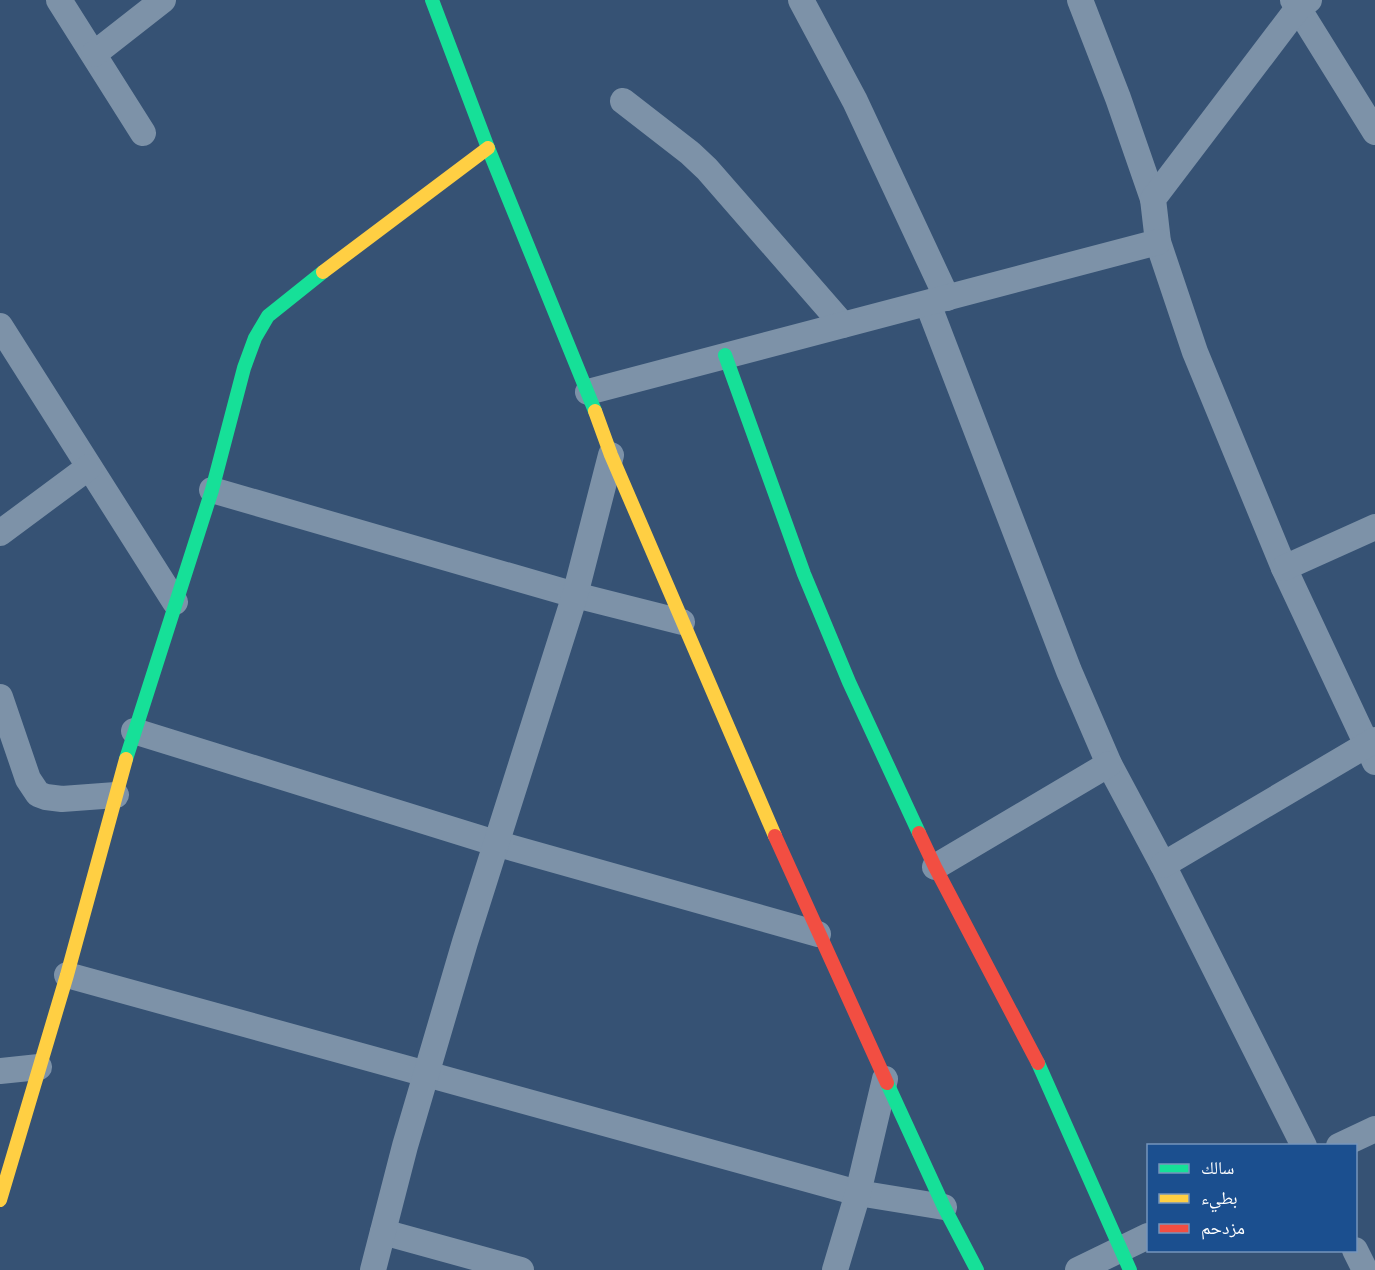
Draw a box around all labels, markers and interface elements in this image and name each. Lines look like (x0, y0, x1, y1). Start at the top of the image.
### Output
legend (1147, 1144, 1357, 1252)
text: سالك (1201, 1154, 1234, 1181)
text: بطيء (1201, 1184, 1238, 1213)
text: مزدحم (1201, 1214, 1245, 1241)

